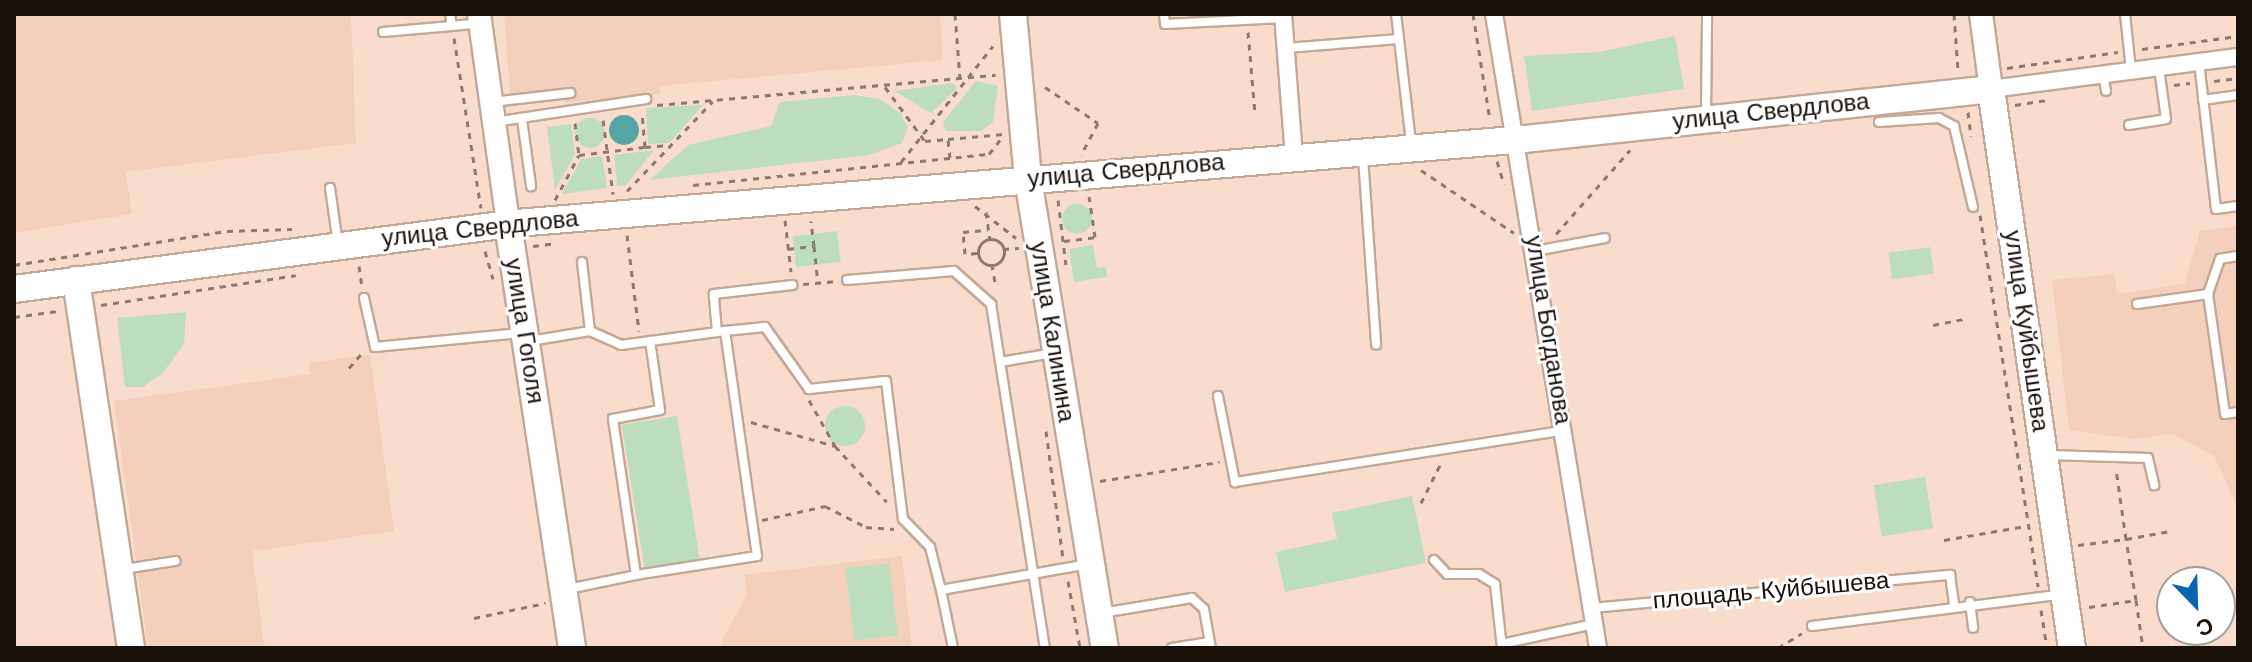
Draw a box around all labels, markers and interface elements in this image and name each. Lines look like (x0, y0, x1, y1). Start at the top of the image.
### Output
street label: улица Свердлова (1671, 87, 1871, 137)
street label: улица Свердлова (1026, 148, 1226, 194)
street label: улица Свердлова (380, 204, 580, 254)
street label: улица Куйбышева (1998, 228, 2054, 434)
street label: улица Богданова (1519, 234, 1577, 426)
street label: улица Калинина (1024, 240, 1080, 424)
street label: улица Гоголя (498, 256, 550, 406)
street label: площадь Куйбышева (1652, 566, 1890, 616)
north arrow (2156, 566, 2236, 646)
text: С (2193, 612, 2217, 641)

